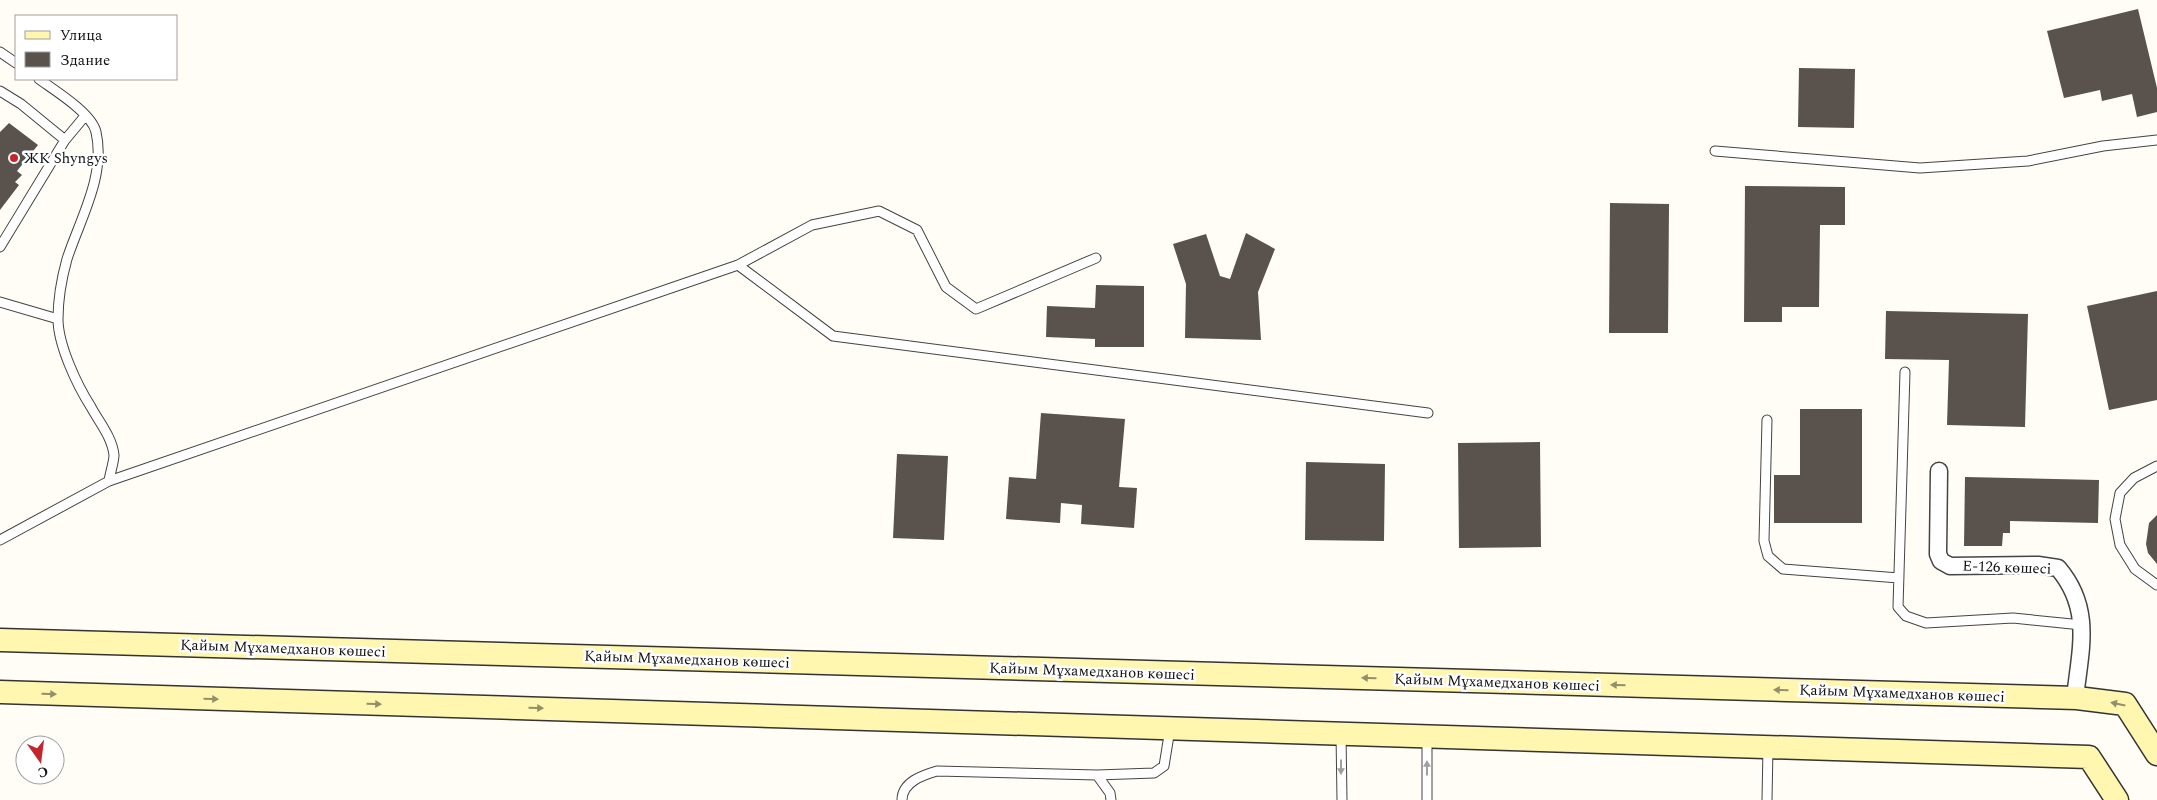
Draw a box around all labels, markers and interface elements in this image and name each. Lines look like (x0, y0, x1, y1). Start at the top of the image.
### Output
legend (15, 15, 178, 80)
text: Улица (60, 24, 103, 47)
text: Здание (60, 49, 110, 72)
place label: ЖК Shyngys (24, 147, 108, 170)
marker: ЖК Shyngys (8, 152, 20, 164)
street label: Е-126 көшесі (1962, 554, 2052, 581)
street label: Қайым Мұхамедханов көшесі (180, 633, 386, 664)
street label: Қайым Мұхамедханов көшесі (584, 644, 790, 675)
street label: Қайым Мұхамедханов көшесі (989, 656, 1195, 687)
street label: Қайым Мұхамедханов көшесі (1394, 667, 1600, 698)
one-way arrow (1360, 674, 1376, 682)
street label: Қайым Мұхамедханов көшесі (1799, 678, 2005, 709)
one-way arrow (1610, 681, 1626, 689)
one-way arrow (1773, 686, 1789, 694)
one-way arrow (41, 690, 57, 698)
one-way arrow (203, 695, 219, 703)
one-way arrow (366, 700, 382, 708)
one-way arrow (2110, 700, 2125, 708)
one-way arrow (528, 705, 544, 713)
north arrow (15, 735, 65, 785)
one-way arrow (1337, 759, 1345, 775)
one-way arrow (1423, 760, 1431, 776)
text: С (36, 761, 50, 784)

